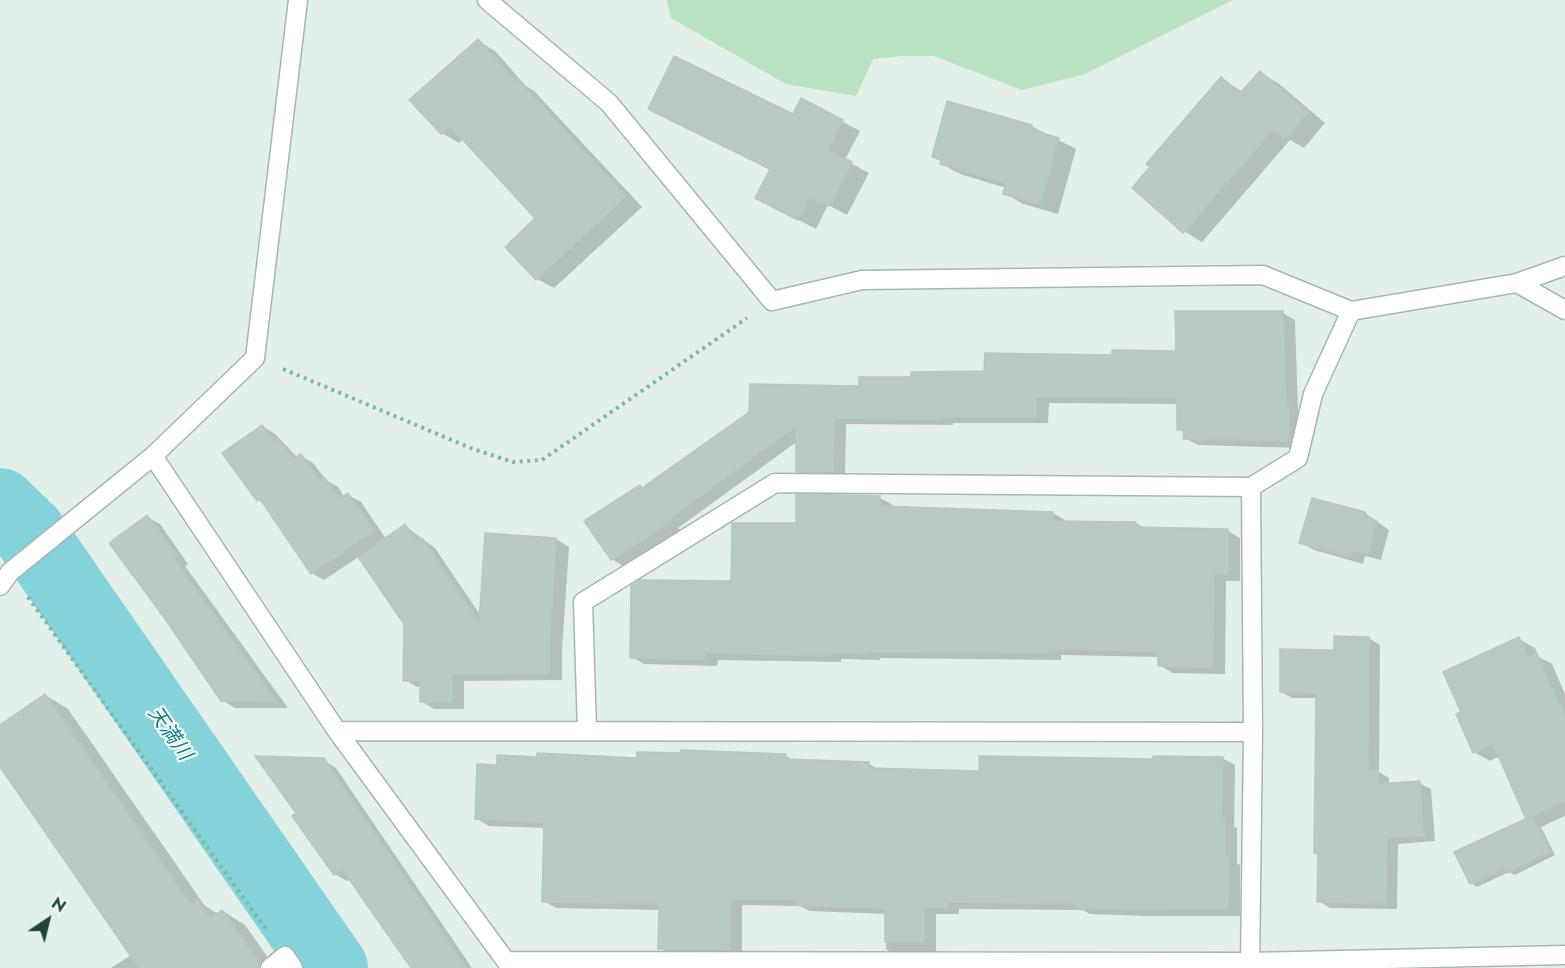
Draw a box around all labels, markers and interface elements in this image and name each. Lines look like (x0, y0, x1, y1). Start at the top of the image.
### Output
water label: 天満川 (142, 703, 196, 765)
north arrow (18, 890, 78, 950)
text: N (47, 892, 70, 918)

